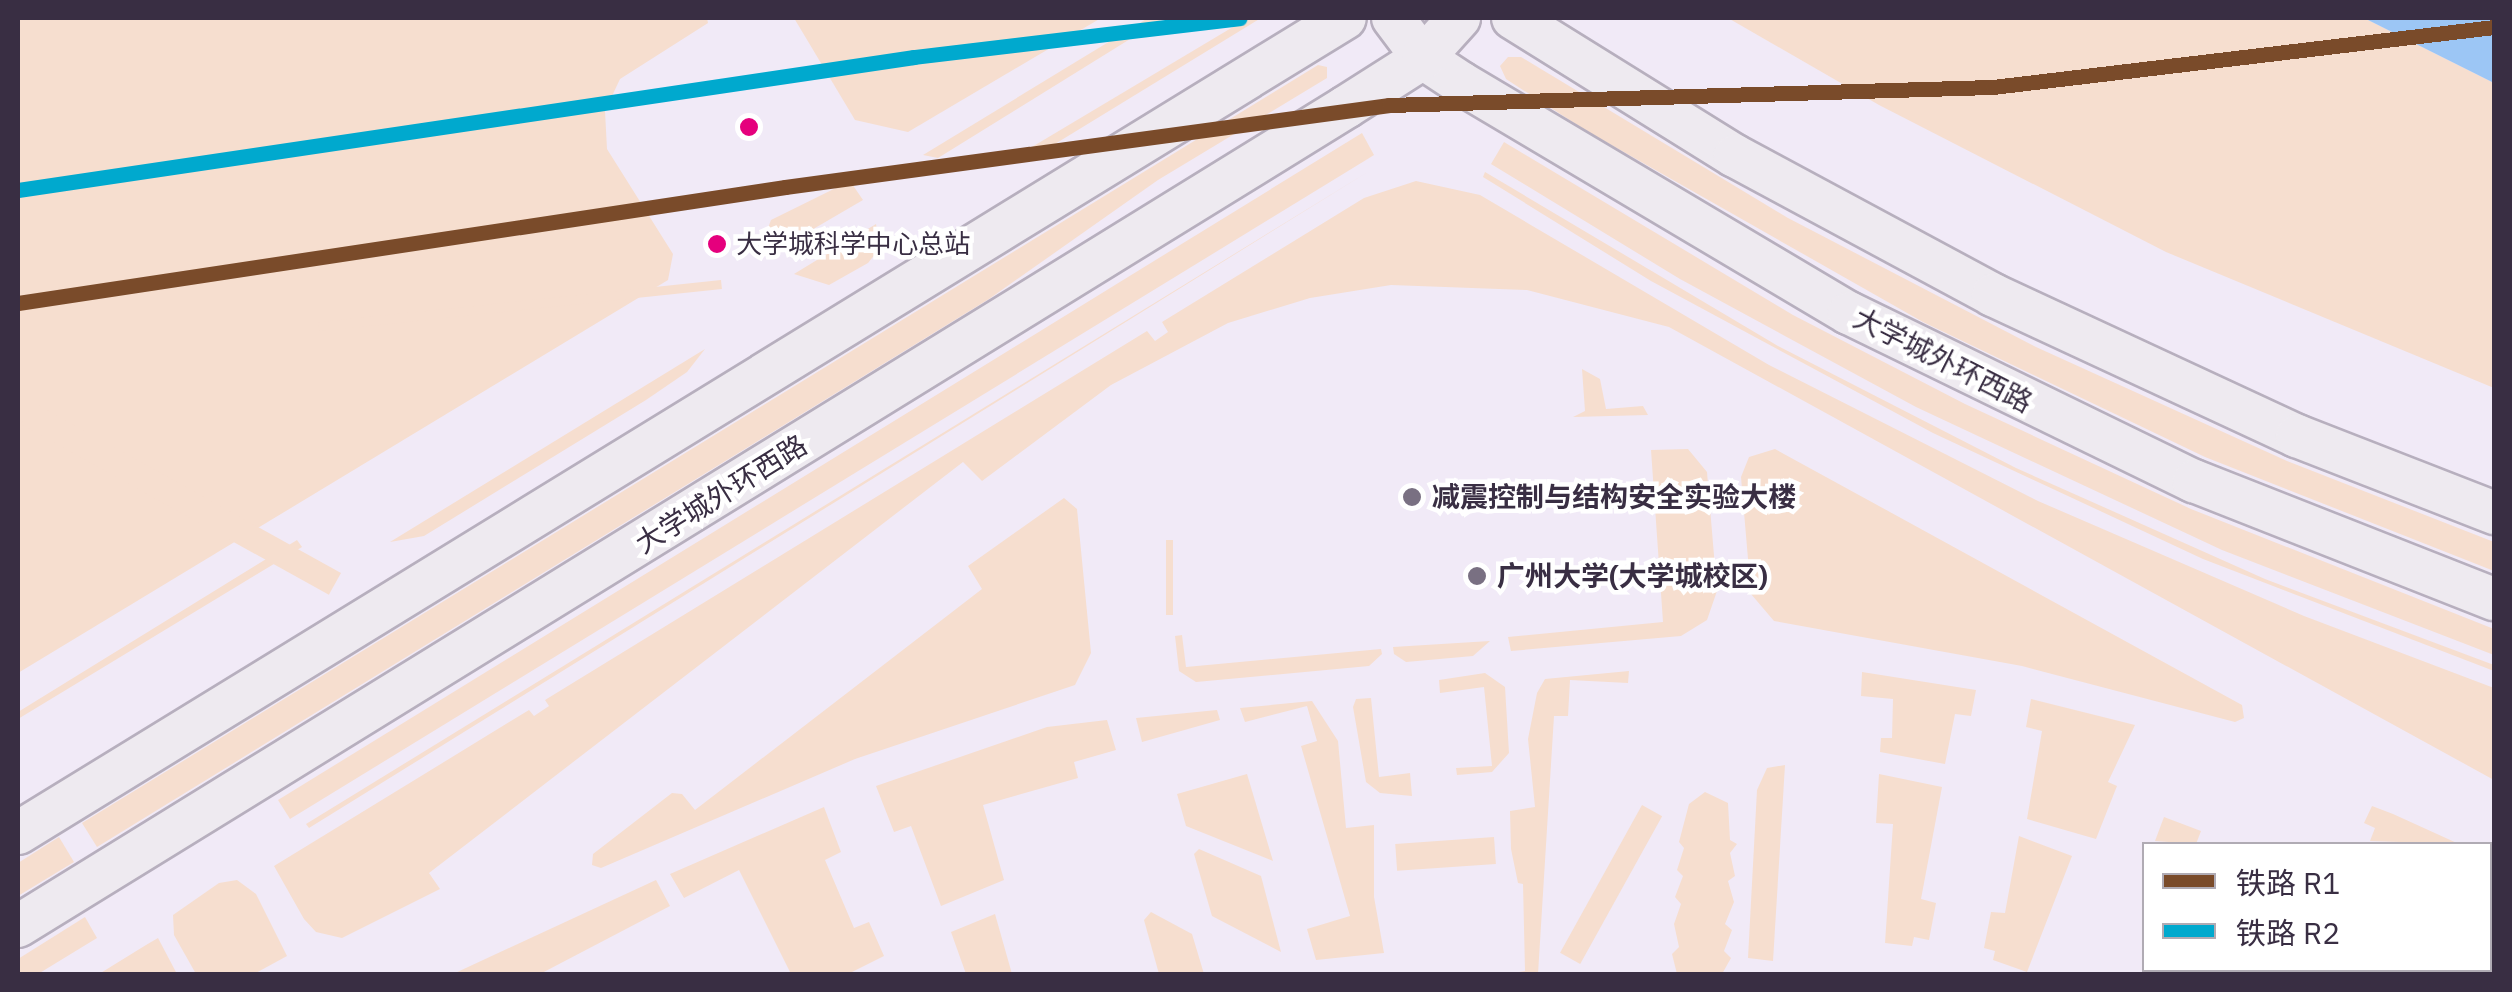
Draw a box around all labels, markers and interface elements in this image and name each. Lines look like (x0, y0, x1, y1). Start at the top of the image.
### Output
unlabelled marker (739, 117, 759, 137)
place label: 大学城科学中心总站 (736, 228, 970, 260)
marker: 大学城科学中心总站 (707, 234, 727, 254)
street label: 大学城外环西路 (1848, 301, 2038, 419)
street label: 大学城外环西路 (629, 428, 813, 560)
place label: 减震控制与结构安全实验大楼 (1432, 480, 1796, 514)
marker: 减震控制与结构安全实验大楼 (1401, 486, 1423, 508)
place label: 广州大学(大学城校区) (1497, 559, 1768, 593)
marker: 广州大学(大学城校区) (1466, 565, 1488, 587)
legend (2142, 842, 2492, 972)
text: 铁路 R1 (2236, 863, 2340, 902)
text: 铁路 R2 (2236, 913, 2340, 952)

